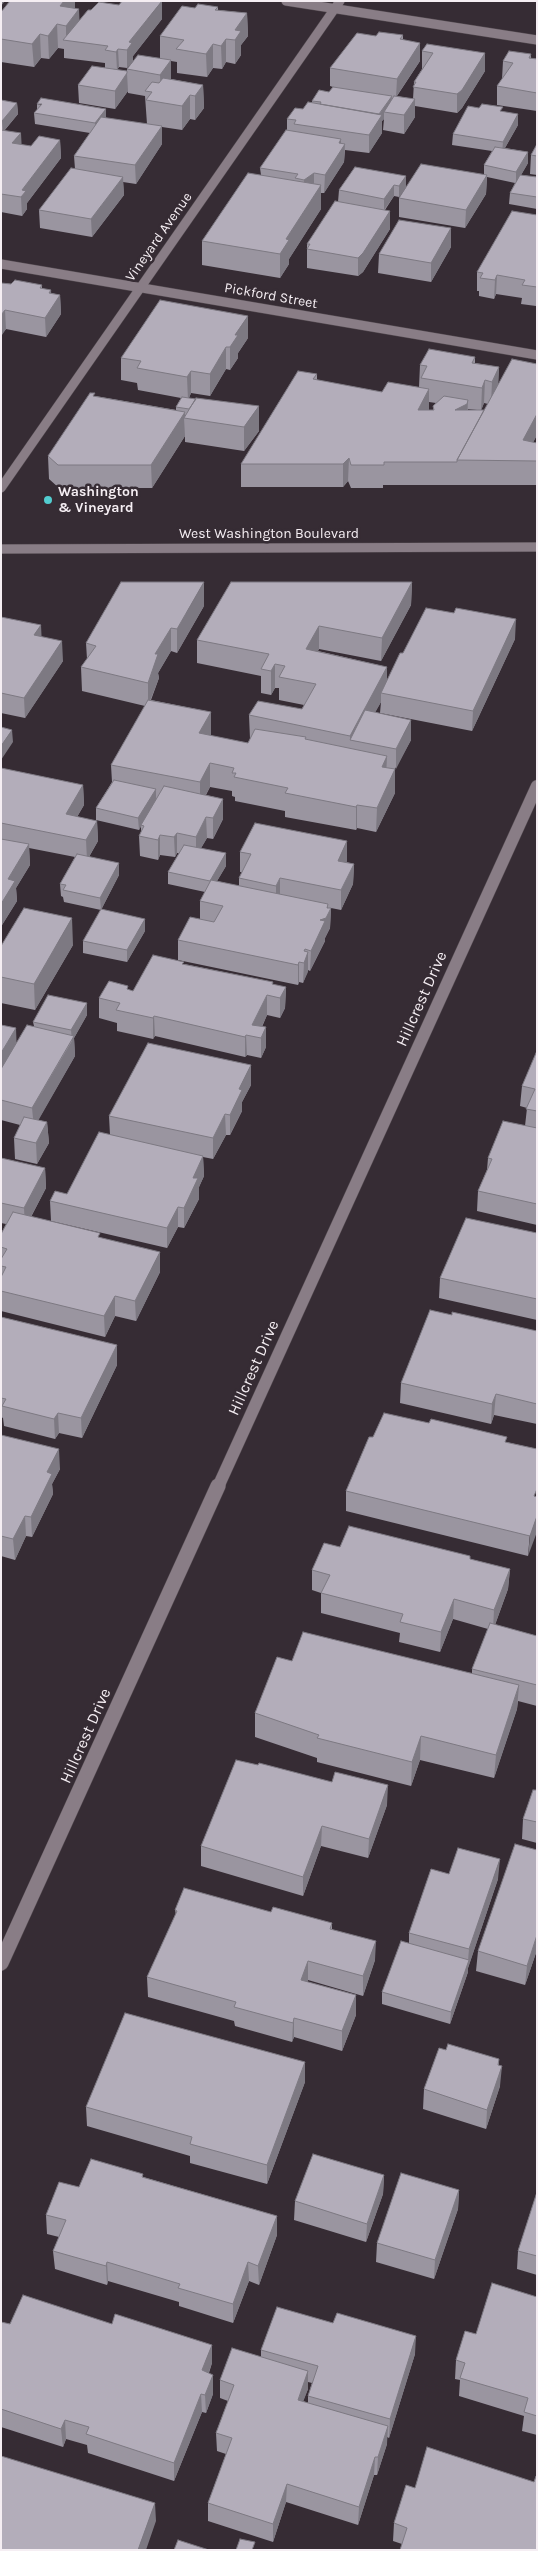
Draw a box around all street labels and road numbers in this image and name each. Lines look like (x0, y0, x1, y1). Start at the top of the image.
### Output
street label: Vineyard Avenue (122, 189, 196, 285)
street label: Pickford Street (223, 280, 319, 312)
street label: West Washington Boulevard (179, 526, 359, 542)
street label: Hillcrest Drive (392, 948, 452, 1050)
street label: Hillcrest Drive (224, 1317, 284, 1419)
street label: Hillcrest Drive (56, 1685, 116, 1787)

